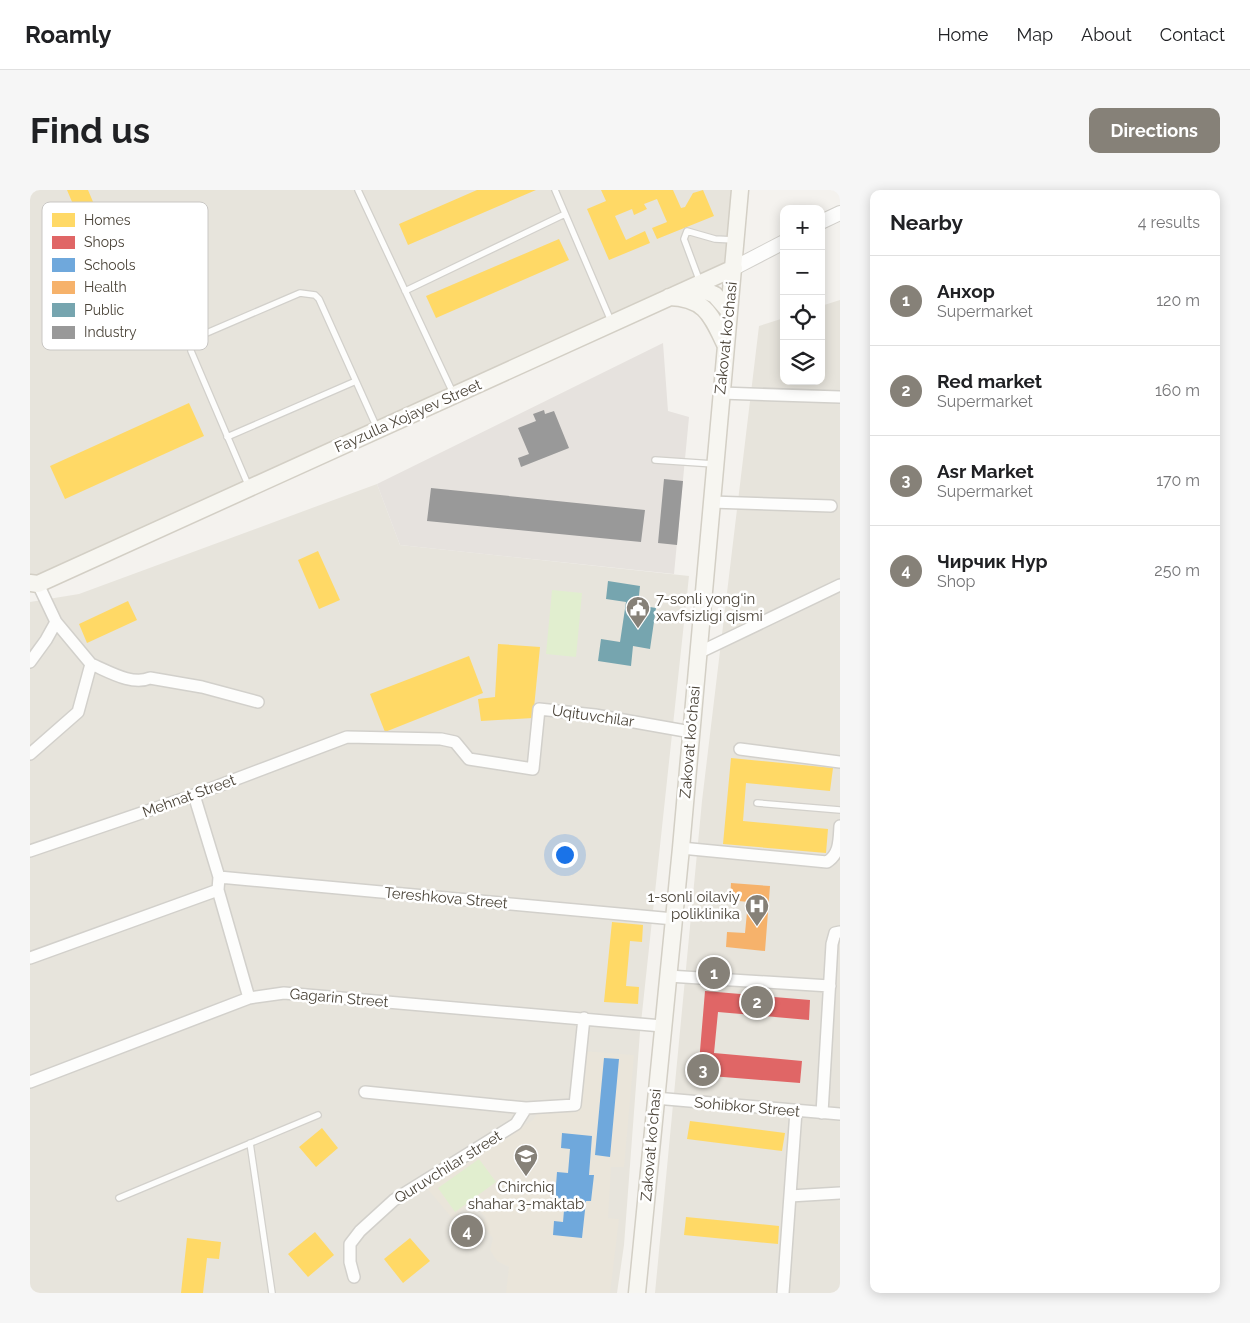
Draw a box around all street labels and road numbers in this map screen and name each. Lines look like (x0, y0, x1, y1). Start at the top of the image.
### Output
street label: Zakovat ko'chasi (711, 281, 741, 395)
street label: Fayzulla Xojayev Street (332, 375, 484, 457)
street label: Zakovat ko'chasi (676, 685, 704, 799)
street label: Uqituvchilar (551, 701, 636, 731)
street label: Mehnat Street (140, 771, 238, 821)
street label: Tereshkova Street (384, 884, 508, 912)
street label: Gagarin Street (289, 985, 389, 1011)
street label: Zakovat ko'chasi (637, 1088, 665, 1202)
street label: Sohibkor Street (693, 1093, 801, 1121)
street label: Quruvchilar street (391, 1127, 505, 1207)

